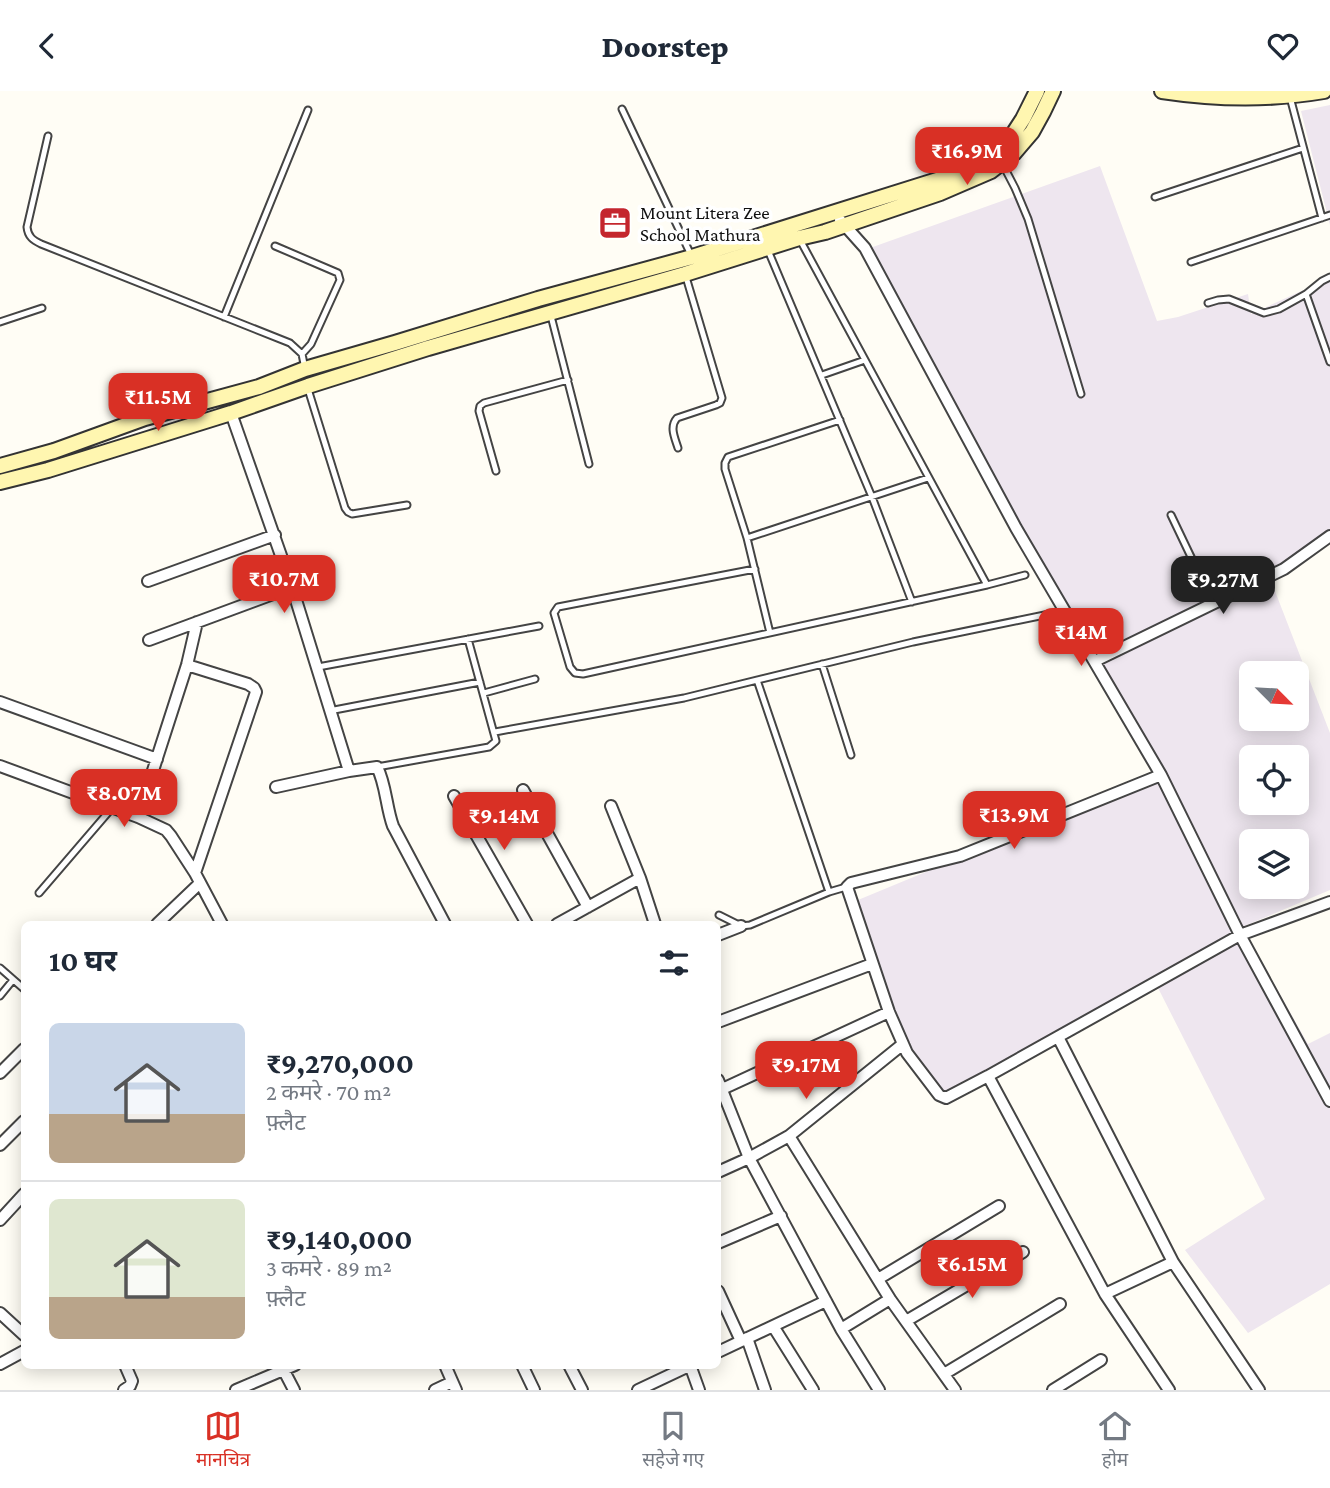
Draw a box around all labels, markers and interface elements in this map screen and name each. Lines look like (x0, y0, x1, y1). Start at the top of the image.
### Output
icon: back (28, 27, 66, 65)
icon: heart (1264, 27, 1302, 65)
text: Doorstep (601, 28, 729, 64)
pin: ₹16.9M (910, 127, 1024, 187)
text: ₹16.9M (931, 137, 1003, 163)
place label: Mount Litera Zee School Mathura (640, 202, 770, 245)
office icon: Mount Litera Zee School Mathura (596, 204, 634, 242)
pin: ₹11.5M (101, 373, 215, 433)
text: ₹11.5M (125, 383, 191, 409)
pin: ₹10.7M (227, 555, 341, 615)
pin: ₹9.27M (1166, 557, 1280, 616)
text: ₹10.7M (249, 565, 319, 591)
text: ₹9.27M (1187, 566, 1259, 592)
pin: ₹14M (1040, 609, 1122, 668)
text: ₹14M (1054, 618, 1108, 644)
north arrow (1239, 661, 1309, 731)
map controls (1239, 661, 1309, 899)
button: locate (1239, 745, 1309, 815)
pin: ₹8.07M (67, 769, 181, 829)
text: ₹8.07M (86, 779, 162, 805)
pin: ₹13.9M (957, 791, 1071, 851)
pin: ₹9.14M (447, 793, 561, 852)
text: ₹13.9M (979, 801, 1049, 827)
text: ₹9.14M (469, 802, 539, 828)
button: layers (1239, 829, 1309, 899)
text: 10 घर (49, 944, 117, 977)
icon: filters (655, 944, 693, 982)
pin: ₹9.17M (749, 1041, 863, 1101)
text: ₹9,270,000 (266, 1046, 414, 1079)
icon: home (105, 1051, 189, 1135)
text: ₹9.17M (771, 1051, 841, 1077)
text: 2 कमरे · 70 m² (266, 1079, 391, 1105)
text: फ़्लैट (266, 1109, 306, 1135)
text: ₹9,140,000 (266, 1222, 413, 1255)
icon: home (105, 1227, 189, 1311)
pin: ₹6.15M (915, 1241, 1029, 1300)
text: ₹6.15M (937, 1250, 1007, 1276)
text: 3 कमरे · 89 m² (266, 1255, 392, 1281)
text: फ़्लैट (266, 1285, 306, 1311)
tab: मानचित्र (196, 1407, 250, 1474)
tab: सहेजे गए (642, 1407, 704, 1474)
tab: होम (1096, 1407, 1134, 1474)

